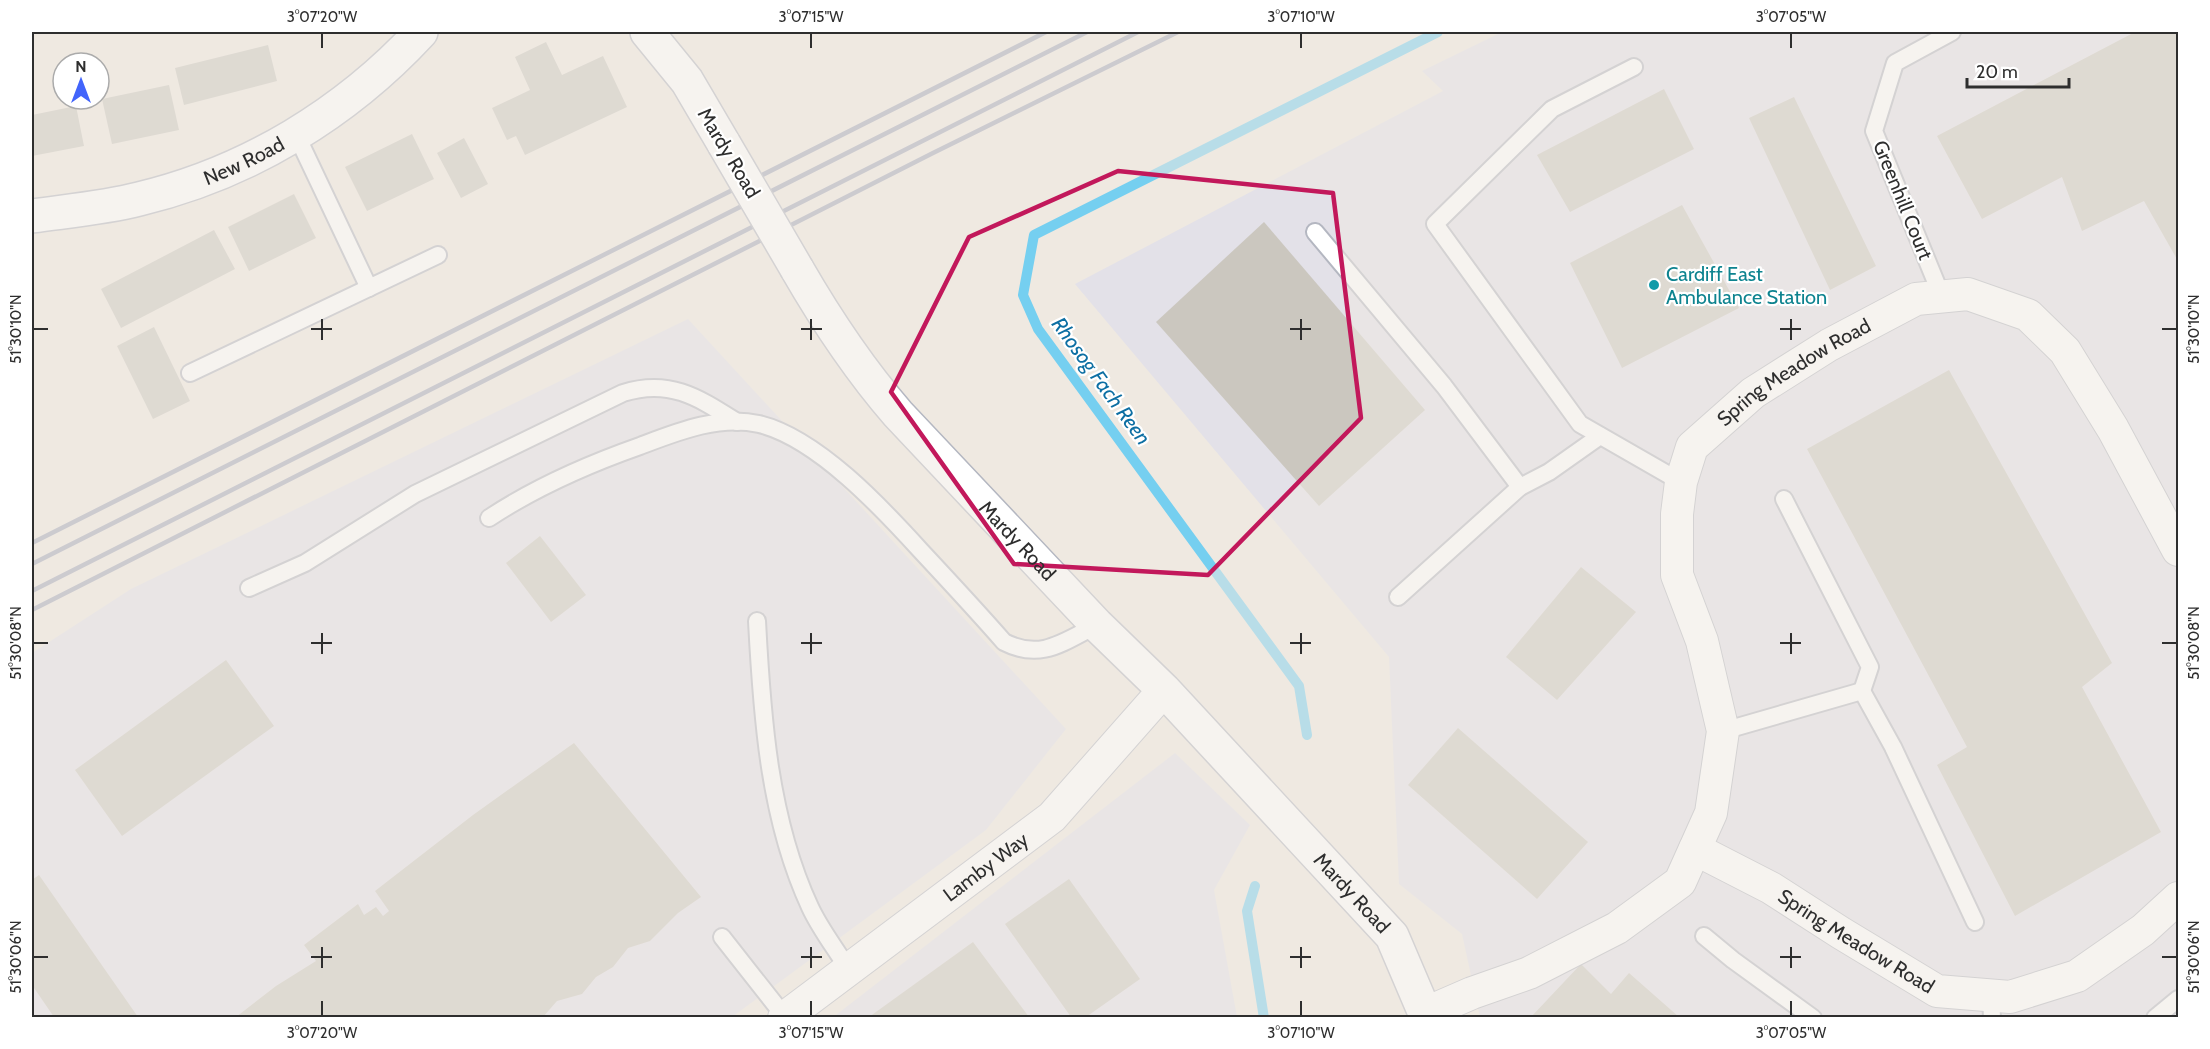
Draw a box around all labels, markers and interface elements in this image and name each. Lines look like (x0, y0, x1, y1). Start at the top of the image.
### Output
text: 3°07'20"W (287, 8, 358, 26)
text: 3°07'15"W (779, 8, 844, 26)
text: 3°07'10"W (1267, 8, 1335, 26)
text: 3°07'05"W (1756, 8, 1827, 26)
north arrow (51, 51, 111, 111)
scale bar (1967, 51, 2069, 89)
text: N (75, 57, 87, 76)
text: 20 m (1976, 61, 2018, 83)
street label: Mardy Road (693, 104, 765, 202)
street label: New Road (200, 132, 288, 190)
street label: Greenhill Court (1868, 137, 1938, 263)
place label: Cardiff East Ambulance Station (1666, 262, 1827, 309)
marker: Cardiff East Ambulance Station (1647, 278, 1661, 292)
text: 51°30'10"N (7, 294, 25, 364)
text: 51°30'10"N (2185, 294, 2203, 364)
water label: Rhosog Fach Reen (1047, 312, 1156, 450)
street label: Spring Meadow Road (1712, 313, 1875, 431)
street label: Mardy Road (974, 496, 1061, 586)
text: 51°30'08"N (7, 606, 25, 680)
text: 51°30'08"N (2185, 606, 2203, 680)
street label: Lamby Way (938, 827, 1033, 906)
street label: Mardy Road (1309, 848, 1395, 938)
street label: Spring Meadow Road (1774, 884, 1939, 999)
text: 51°30'06"N (7, 921, 25, 993)
text: 51°30'06"N (2185, 921, 2203, 993)
text: 3°07'20"W (287, 1024, 358, 1042)
text: 3°07'15"W (779, 1024, 844, 1042)
text: 3°07'10"W (1267, 1024, 1335, 1042)
text: 3°07'05"W (1756, 1024, 1827, 1042)

